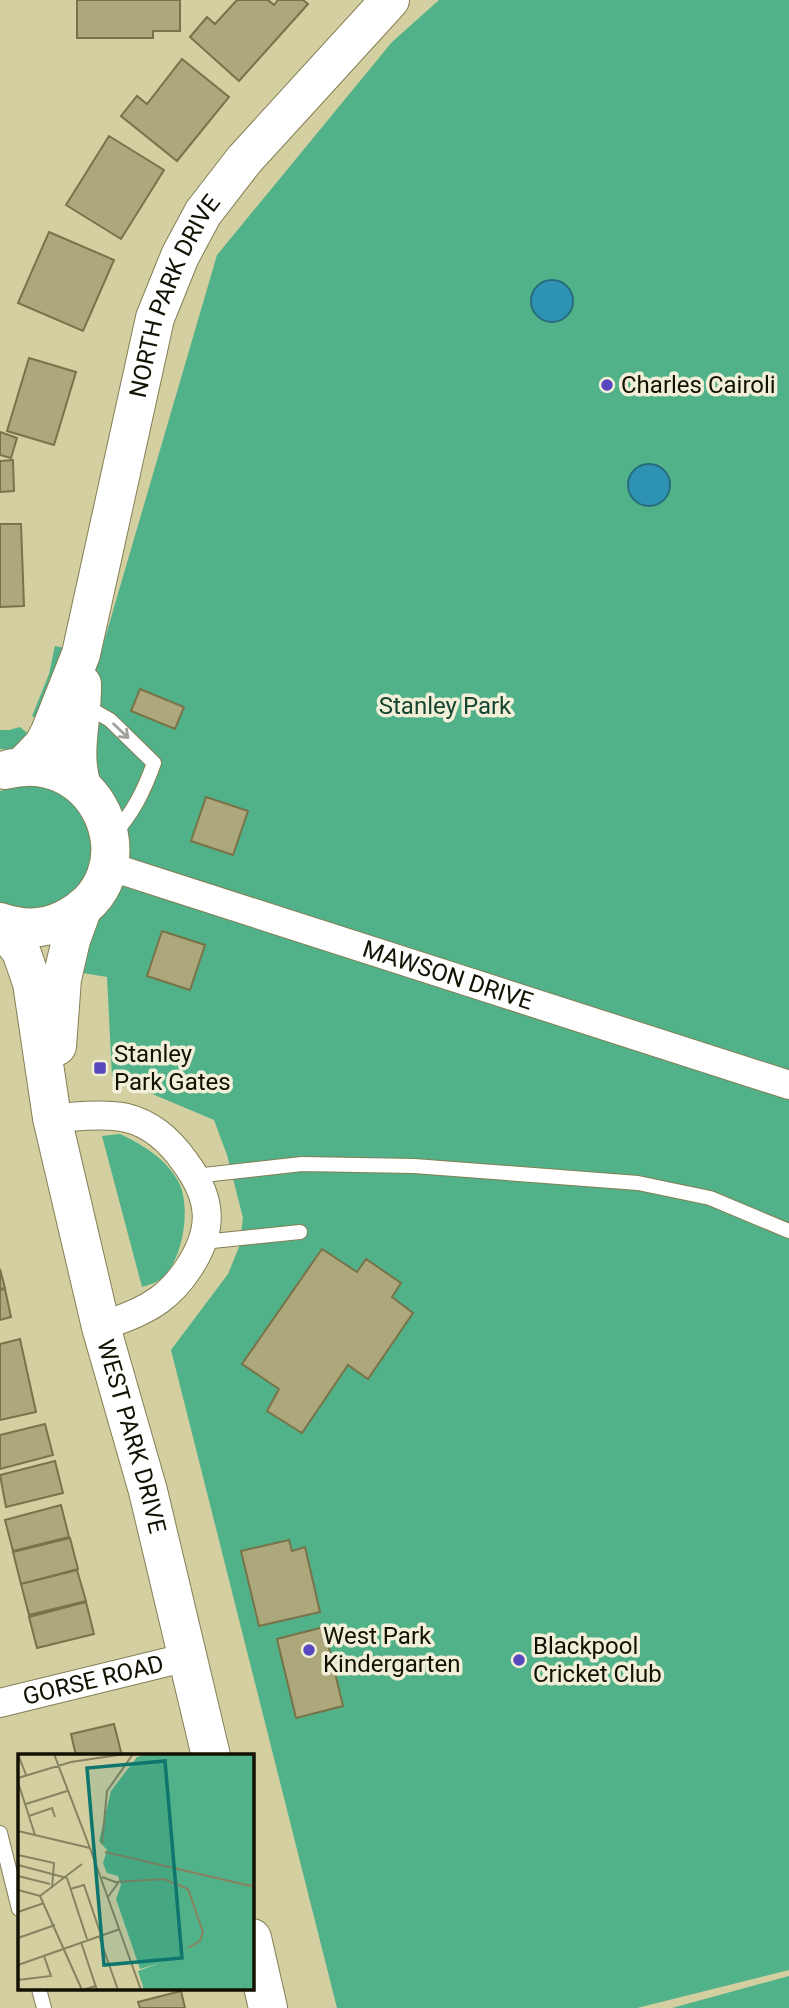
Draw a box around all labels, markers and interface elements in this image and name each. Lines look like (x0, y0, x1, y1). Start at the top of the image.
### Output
street label: NORTH PARK DRIVE (124, 189, 226, 400)
place label: Charles Cairoli (621, 371, 776, 399)
marker: Charles Cairoli (599, 377, 615, 393)
park label: Stanley Park (379, 692, 512, 720)
one-way arrow (112, 722, 129, 739)
street label: MAWSON DRIVE (359, 935, 536, 1016)
place label: Stanley Park Gates (114, 1040, 231, 1096)
marker: Stanley Park Gates (92, 1060, 108, 1076)
street label: WEST PARK DRIVE (91, 1336, 172, 1536)
place label: West Park Kindergarten (323, 1622, 460, 1678)
place label: Blackpool Cricket Club (533, 1632, 662, 1688)
marker: West Park Kindergarten (301, 1642, 317, 1658)
street label: GORSE ROAD (20, 1649, 167, 1711)
marker: Blackpool Cricket Club (511, 1652, 527, 1668)
inset map (18, 1754, 254, 1990)

